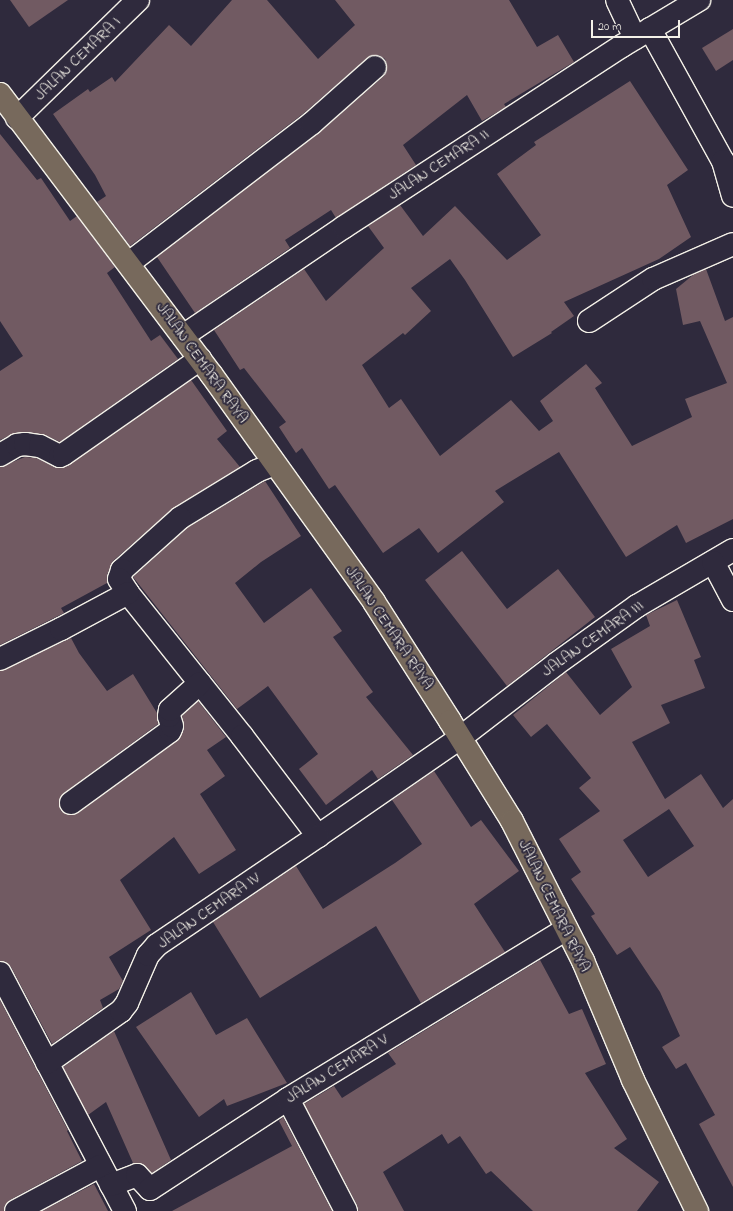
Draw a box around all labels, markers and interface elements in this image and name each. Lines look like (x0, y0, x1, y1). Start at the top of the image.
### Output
scale bar (593, 12, 682, 38)
street label: JALAN CEMARA I (31, 13, 125, 105)
text: 20 m (598, 18, 621, 36)
street label: JALAN CEMARA II (385, 125, 493, 205)
street label: JALAN CEMARA RAYA (152, 299, 252, 427)
street label: JALAN CEMARA RAYA (341, 563, 437, 693)
street label: JALAN CEMARA III (538, 597, 648, 681)
street label: JALAN CEMARA RAYA (514, 837, 594, 975)
street label: JALAN CEMARA IV (154, 869, 264, 953)
street label: JALAN CEMARA V (283, 1030, 391, 1108)

